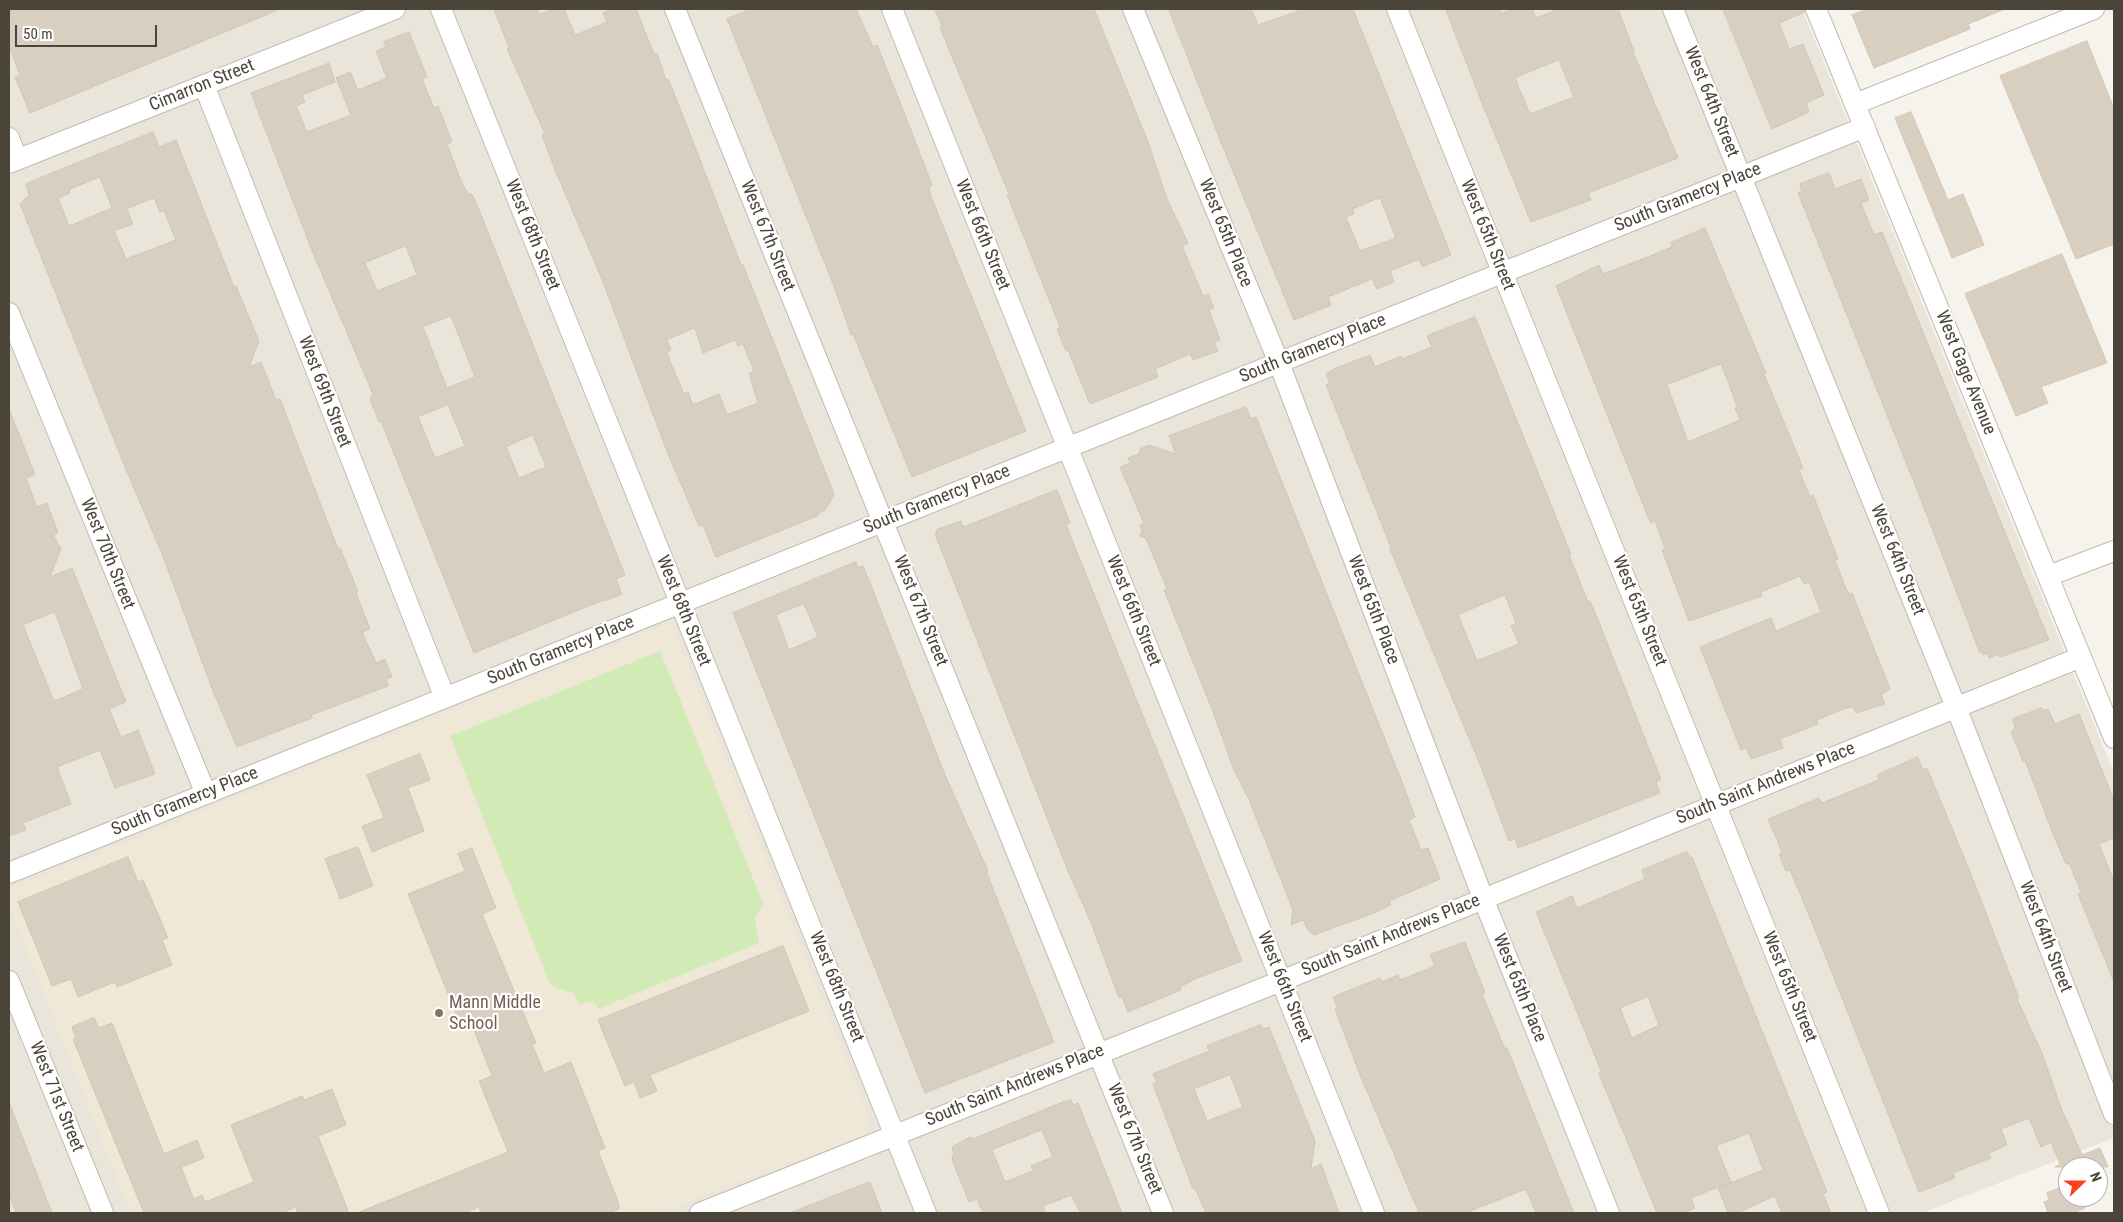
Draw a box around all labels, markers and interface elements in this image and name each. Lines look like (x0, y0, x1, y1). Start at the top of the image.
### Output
scale bar (18, 15, 160, 47)
text: 50 m (23, 25, 53, 43)
street label: West 64th Street (1679, 43, 1743, 161)
street label: Cimarron Street (146, 55, 258, 117)
street label: South Gramercy Place (1611, 159, 1765, 237)
street label: West 68th Street (500, 176, 564, 294)
street label: West 66th Street (950, 176, 1014, 294)
street label: West 65th Place (1193, 176, 1257, 290)
street label: West 65th Street (1455, 176, 1519, 294)
street label: West 67th Street (735, 177, 799, 295)
street label: West Gage Avenue (1930, 308, 2000, 438)
street label: South Gramercy Place (1236, 310, 1390, 388)
street label: West 69th Street (293, 333, 355, 451)
street label: South Gramercy Place (860, 461, 1014, 539)
street label: West 70th Street (75, 495, 139, 613)
street label: West 64th Street (1865, 501, 1929, 619)
street label: West 68th Street (651, 552, 715, 670)
street label: West 67th Street (888, 552, 952, 670)
street label: West 66th Street (1101, 552, 1165, 670)
street label: West 65th Place (1342, 552, 1404, 668)
street label: West 65th Street (1607, 552, 1671, 670)
street label: South Gramercy Place (484, 612, 638, 690)
street label: South Saint Andrews Place (1674, 738, 1858, 830)
street label: South Gramercy Place (108, 763, 262, 841)
street label: West 64th Street (2014, 878, 2076, 996)
street label: South Saint Andrews Place (1299, 890, 1483, 982)
street label: West 68th Street (804, 928, 868, 1046)
street label: West 66th Street (1252, 928, 1316, 1046)
street label: West 65th Street (1757, 928, 1821, 1046)
street label: West 65th Place (1487, 931, 1551, 1045)
place label: Mann Middle School (449, 992, 541, 1034)
marker: Mann Middle School (433, 1007, 445, 1019)
street label: West 71st Street (24, 1039, 88, 1155)
street label: South Saint Andrews Place (923, 1040, 1107, 1132)
street label: West 67th Street (1102, 1080, 1166, 1198)
north arrow (2058, 1157, 2108, 1207)
text: N (2087, 1170, 2105, 1184)

